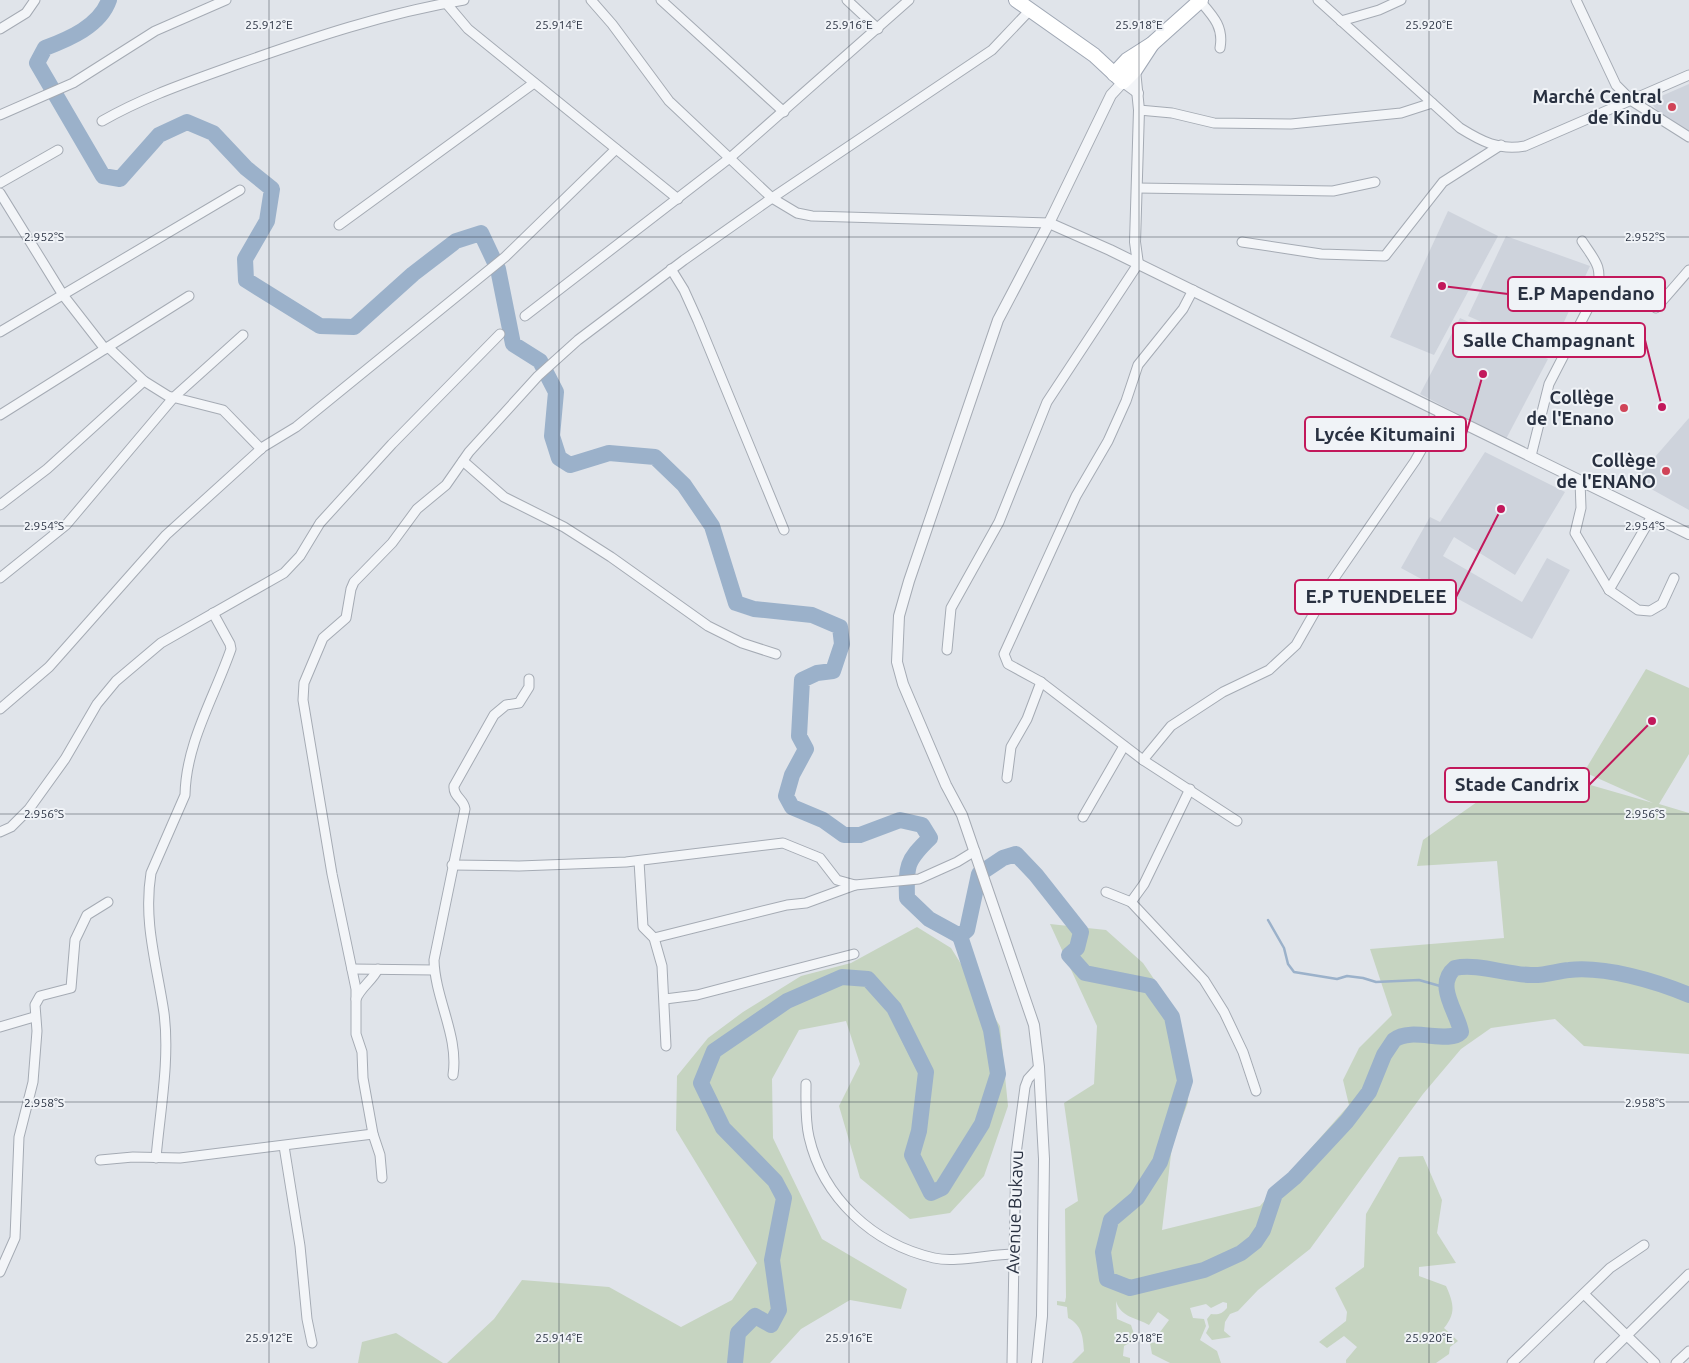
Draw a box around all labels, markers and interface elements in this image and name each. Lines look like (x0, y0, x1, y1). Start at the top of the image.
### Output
text: 25.912°E (245, 18, 293, 31)
text: 25.914°E (535, 18, 583, 31)
text: 25.916°E (825, 18, 873, 31)
text: 25.918°E (1115, 18, 1163, 31)
text: 25.920°E (1405, 18, 1453, 31)
place label: Marché Central de Kindu (1532, 86, 1663, 127)
marker: Marché Central de Kindu (1666, 101, 1678, 113)
text: 2.952°S (24, 230, 64, 243)
text: 2.952°S (1625, 230, 1665, 243)
callout: E.P Mapendano (1508, 277, 1665, 311)
text: E.P Mapendano (1517, 282, 1655, 304)
callout: Salle Champagnant (1453, 323, 1645, 357)
text: Salle Champagnant (1463, 329, 1635, 351)
place label: Collège de l'Enano (1526, 387, 1614, 428)
marker: Collège de l'Enano (1618, 402, 1630, 414)
callout: Lycée Kitumaini (1305, 417, 1466, 451)
text: Lycée Kitumaini (1315, 423, 1455, 445)
place label: Collège de l'ENANO (1556, 450, 1656, 491)
marker: Collège de l'ENANO (1660, 465, 1672, 477)
text: 2.954°S (24, 519, 64, 532)
text: 2.954°S (1625, 519, 1665, 532)
callout: E.P TUENDELEE (1295, 580, 1456, 614)
text: E.P TUENDELEE (1306, 585, 1446, 607)
callout: Stade Candrix (1445, 768, 1589, 802)
text: Stade Candrix (1455, 773, 1580, 795)
text: 2.956°S (24, 807, 64, 820)
text: 2.956°S (1625, 807, 1665, 820)
text: 2.958°S (24, 1096, 64, 1109)
text: 2.958°S (1625, 1096, 1665, 1109)
street label: Avenue Bukavu (1002, 1150, 1026, 1274)
text: 25.912°E (245, 1331, 293, 1344)
text: 25.914°E (535, 1331, 583, 1344)
text: 25.916°E (825, 1331, 873, 1344)
text: 25.918°E (1115, 1331, 1163, 1344)
text: 25.920°E (1405, 1331, 1453, 1344)

